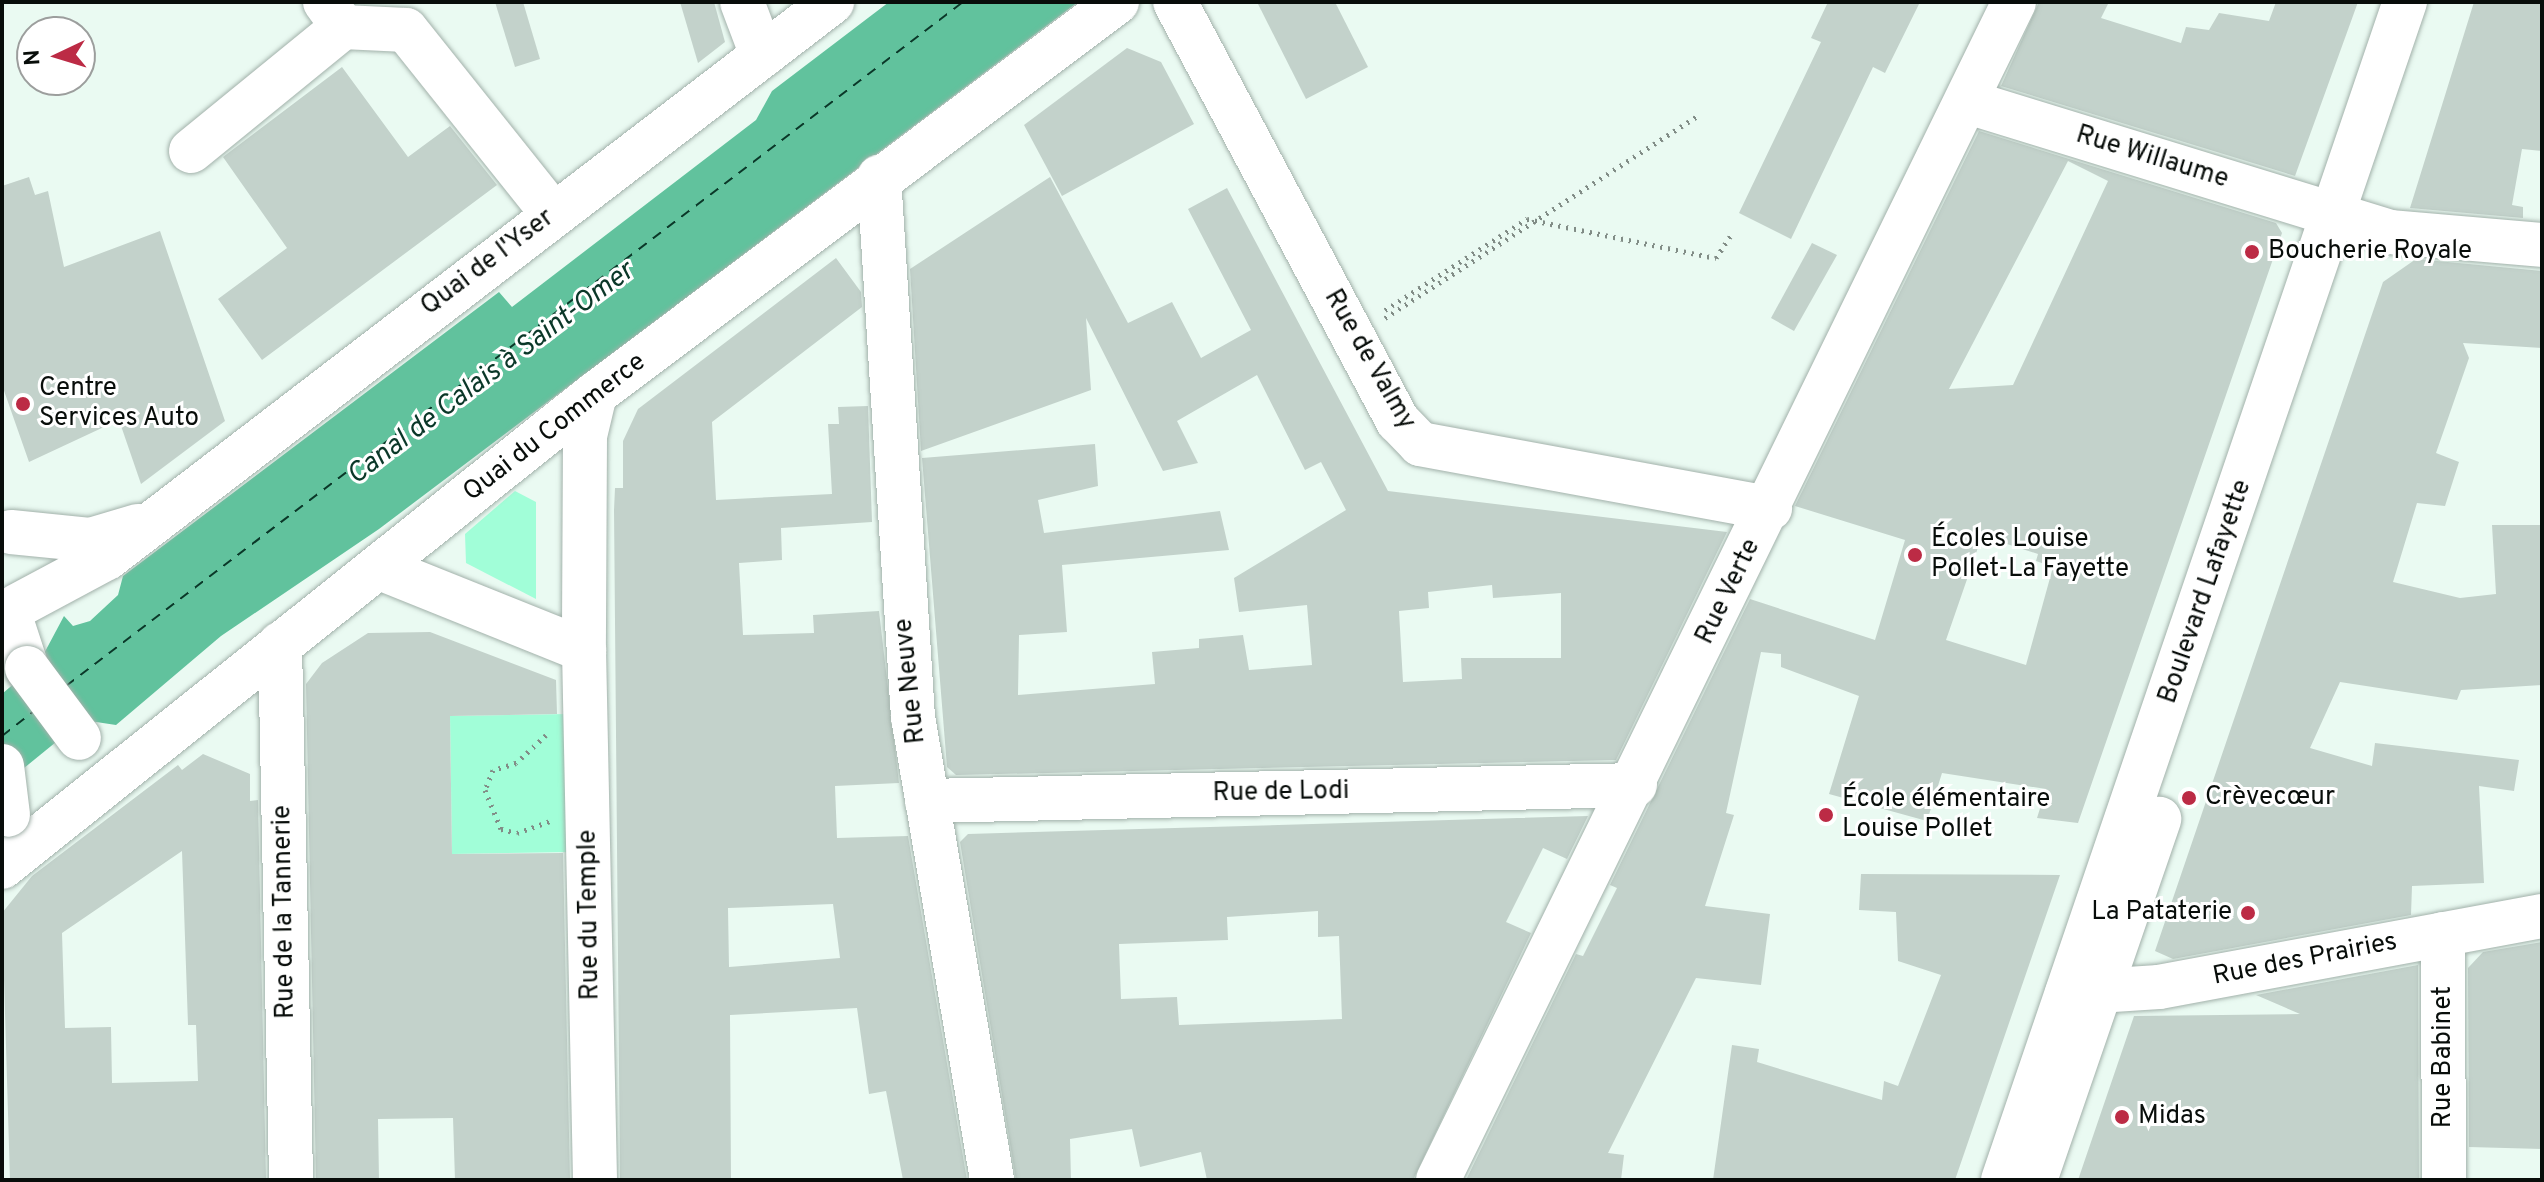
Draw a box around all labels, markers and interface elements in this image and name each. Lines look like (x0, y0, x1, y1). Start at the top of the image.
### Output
north arrow (16, 16, 96, 96)
text: N (20, 49, 48, 66)
street label: Rue Willaume (2072, 120, 2232, 196)
street label: Quai de l'Yser (415, 203, 561, 323)
place label: Boucherie Royale (2268, 236, 2472, 268)
marker: Boucherie Royale (2243, 243, 2261, 261)
water label: Canal de Calais à Saint-Omer (341, 255, 641, 493)
street label: Rue de Valmy (1316, 284, 1422, 436)
street label: Quai du Commerce (458, 347, 652, 509)
place label: Centre Services Auto (39, 373, 200, 434)
marker: Centre Services Auto (14, 395, 32, 413)
street label: Boulevard Lafayette (2153, 476, 2259, 708)
place label: Écoles Louise Pollet-La Fayette (1931, 524, 2129, 586)
street label: Rue Verte (1690, 534, 1768, 650)
marker: Écoles Louise Pollet-La Fayette (1906, 546, 1924, 564)
street label: Rue Neuve (889, 617, 933, 745)
street label: Rue de Lodi (1212, 776, 1350, 810)
place label: Crèvecœur (2205, 782, 2335, 814)
place label: École élémentaire Louise Pollet (1842, 784, 2050, 846)
marker: Crèvecœur (2180, 789, 2198, 807)
street label: Rue de la Tannerie (268, 804, 302, 1020)
marker: École élémentaire Louise Pollet (1817, 806, 1835, 824)
street label: Rue du Temple (573, 829, 607, 1001)
place label: La Pataterie (2091, 897, 2232, 929)
marker: La Pataterie (2239, 904, 2257, 922)
street label: Rue des Prairies (2210, 927, 2400, 993)
street label: Rue Babinet (2428, 986, 2460, 1128)
place label: Midas (2138, 1101, 2206, 1133)
marker: Midas (2113, 1108, 2131, 1126)

